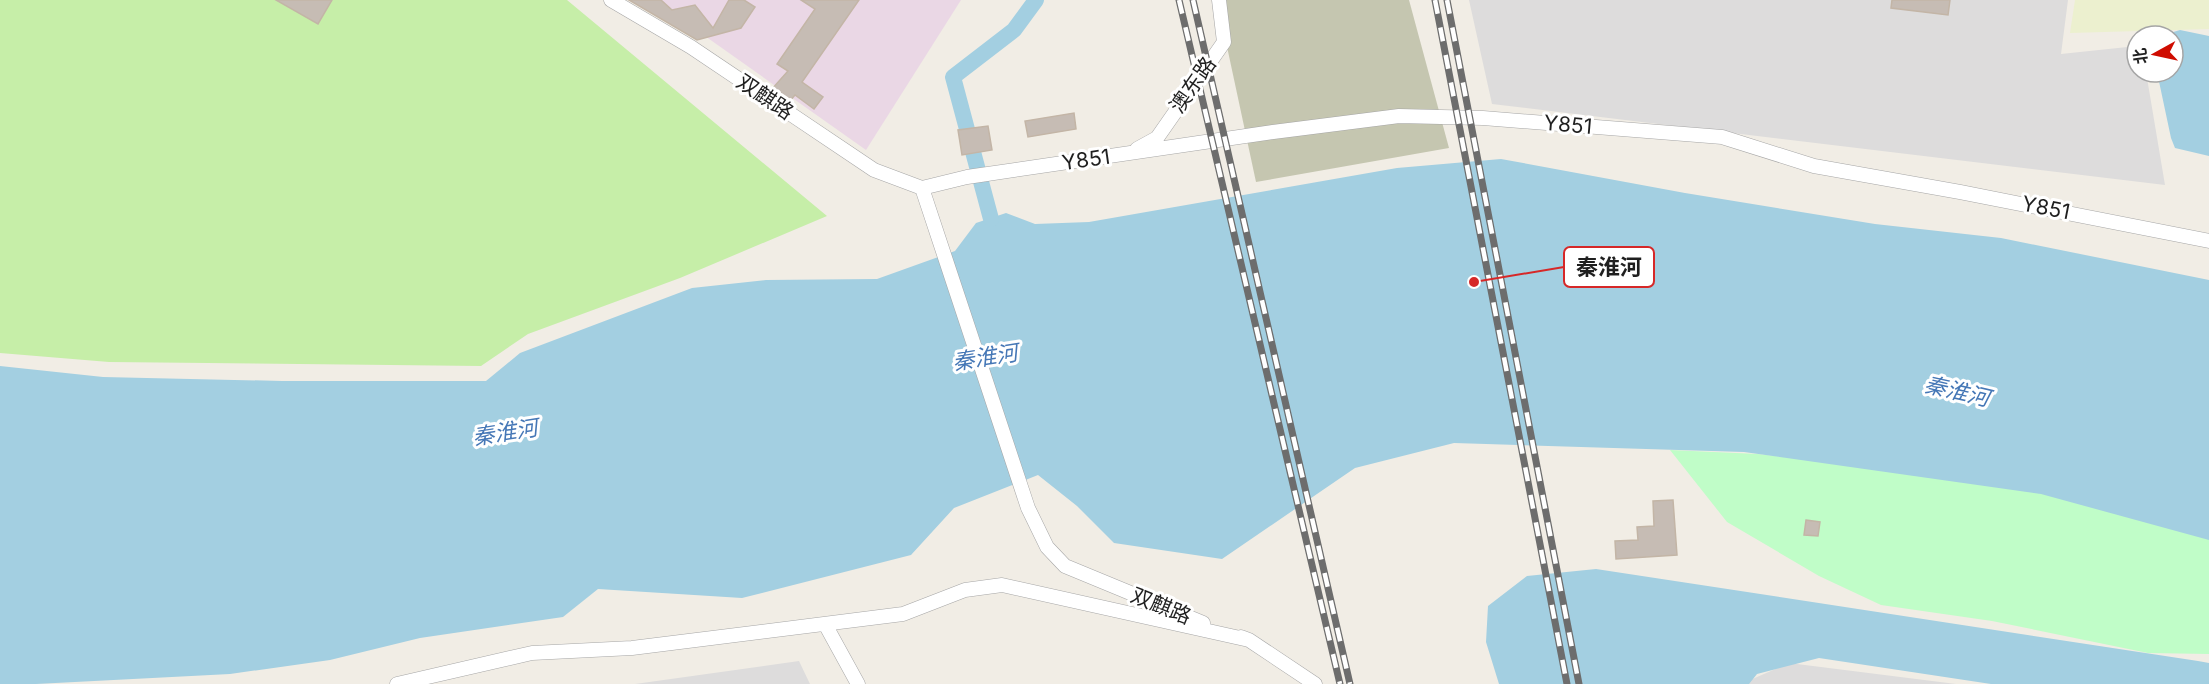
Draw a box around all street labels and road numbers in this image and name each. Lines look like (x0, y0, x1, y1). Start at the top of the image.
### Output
street label: 澳东路 (1164, 52, 1221, 118)
street label: 双麒路 (732, 69, 798, 125)
street label: Y851 (1543, 110, 1593, 139)
street label: Y851 (1060, 144, 1112, 175)
street label: Y851 (2020, 191, 2072, 224)
street label: 双麒路 (1127, 582, 1195, 629)

